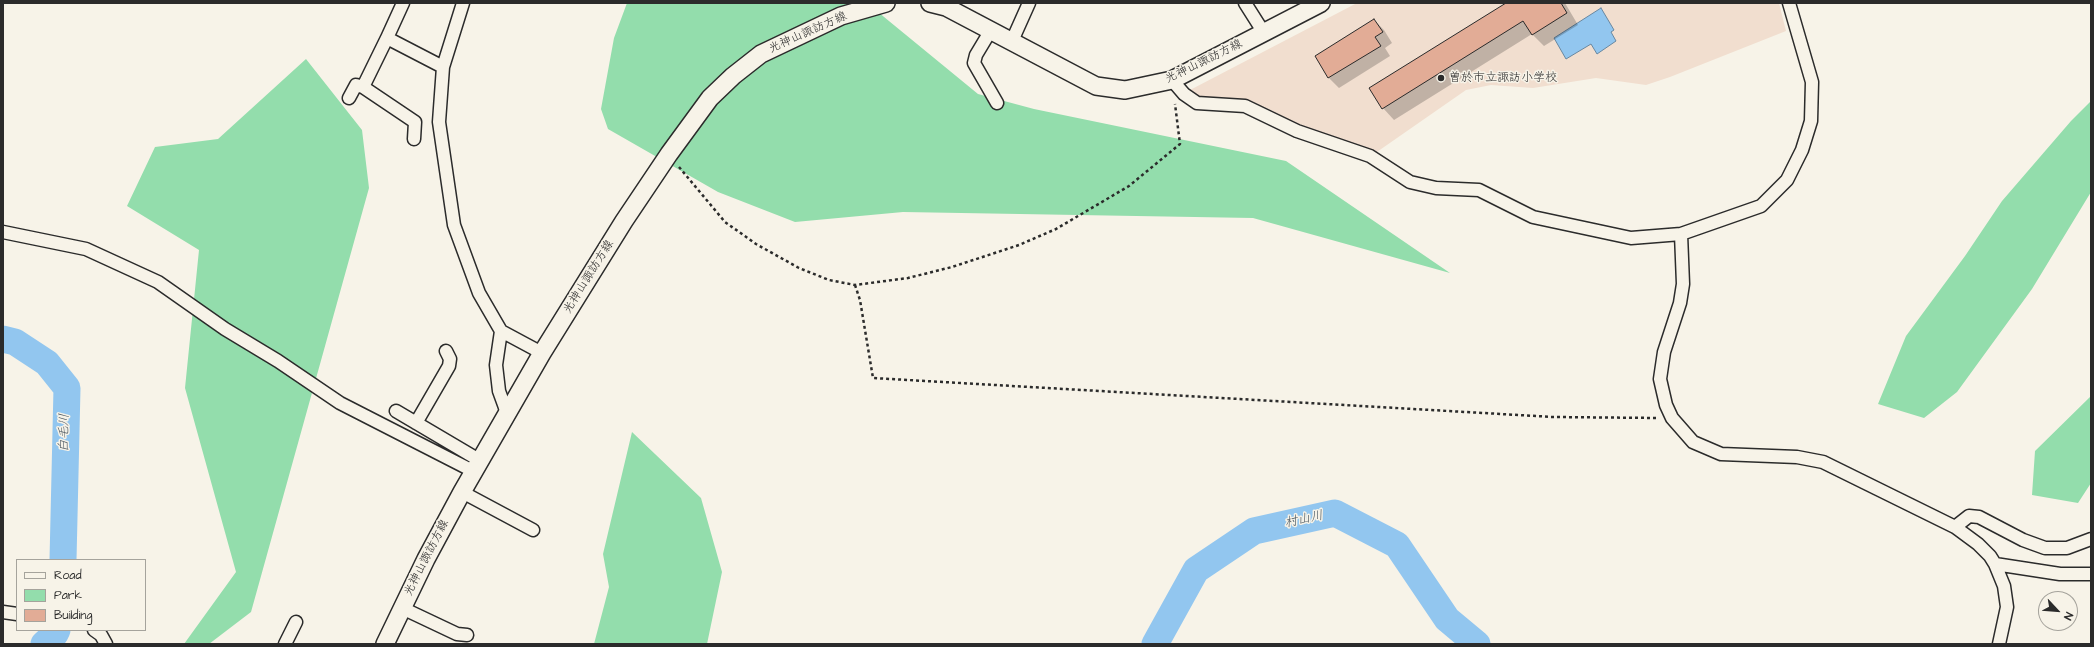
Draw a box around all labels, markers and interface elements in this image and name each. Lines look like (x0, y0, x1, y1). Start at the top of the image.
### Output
street label: 光神山諏訪方線 (767, 9, 849, 57)
street label: 光神山諏訪方線 (1163, 37, 1245, 87)
place label: 曽於市立諏訪小学校 (1449, 71, 1557, 85)
marker: 曽於市立諏訪小学校 (1436, 73, 1446, 83)
street label: 光神山諏訪方線 (561, 238, 617, 316)
water label: 白毛川 (57, 413, 73, 453)
water label: 村山川 (1283, 508, 1325, 532)
street label: 光神山諏訪方線 (402, 517, 452, 599)
legend (16, 559, 146, 631)
text: Road (54, 567, 82, 584)
text: Park (54, 587, 82, 604)
north arrow (2038, 591, 2078, 631)
text: Building (54, 607, 92, 624)
text: N (2060, 610, 2077, 622)

